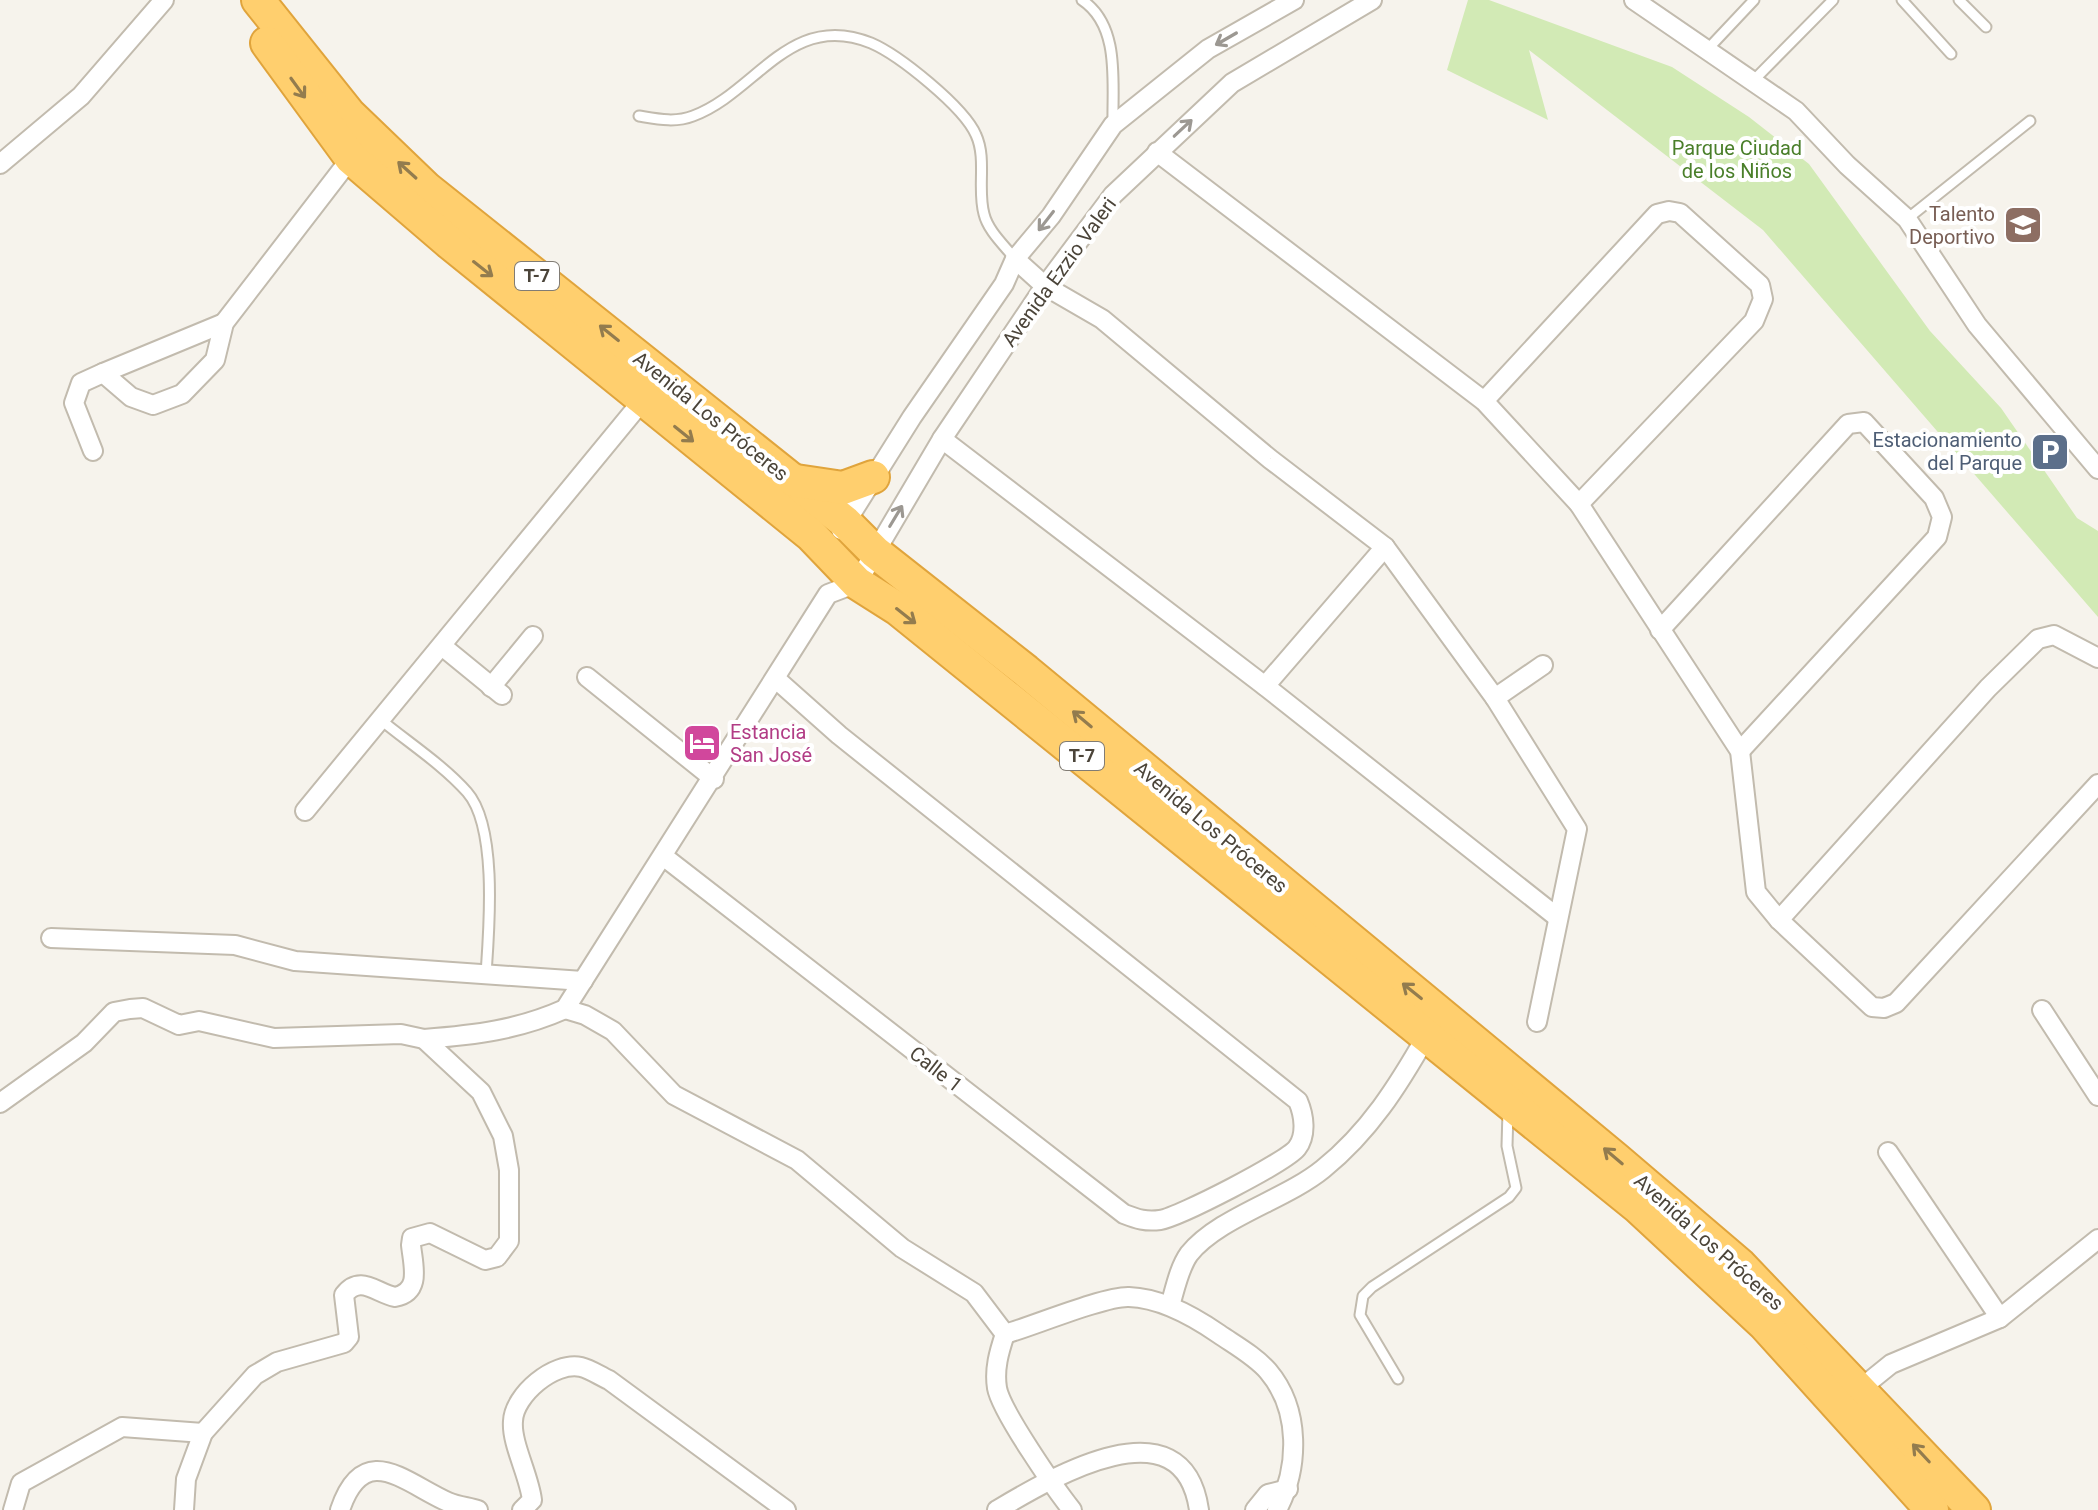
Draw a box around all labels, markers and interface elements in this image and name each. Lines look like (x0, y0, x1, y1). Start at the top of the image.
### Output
one-way arrow (1215, 32, 1239, 47)
one-way arrow (290, 77, 306, 99)
one-way arrow (1172, 120, 1192, 138)
park label: Parque Ciudad de los Niños (1672, 136, 1802, 183)
one-way arrow (397, 162, 417, 180)
street label: Avenida Ezzio Valeri (997, 193, 1121, 351)
place label: Talento Deportivo (1909, 202, 1995, 249)
school or university icon: Talento Deportivo (2002, 204, 2044, 246)
one-way arrow (1037, 210, 1055, 231)
one-way arrow (472, 261, 493, 278)
road number: T-7 (515, 262, 559, 290)
one-way arrow (599, 325, 620, 342)
street label: Avenida Los Próceres (629, 346, 793, 486)
one-way arrow (673, 425, 694, 443)
place label: Estacionamiento del Parque (1872, 428, 2022, 475)
parking icon: Estacionamiento del Parque (2029, 431, 2071, 473)
one-way arrow (889, 505, 905, 528)
one-way arrow (895, 607, 916, 625)
one-way arrow (1072, 710, 1093, 728)
place label: Estancia San José (730, 720, 812, 767)
hotel icon: Estancia San José (681, 722, 723, 764)
road number: T-7 (1060, 742, 1104, 770)
street label: Avenida Los Próceres (1130, 756, 1292, 898)
one-way arrow (1402, 983, 1423, 1000)
street label: Calle 1 (905, 1041, 967, 1097)
one-way arrow (1603, 1147, 1624, 1165)
street label: Avenida Los Próceres (1629, 1169, 1789, 1315)
one-way arrow (1911, 1443, 1930, 1463)

